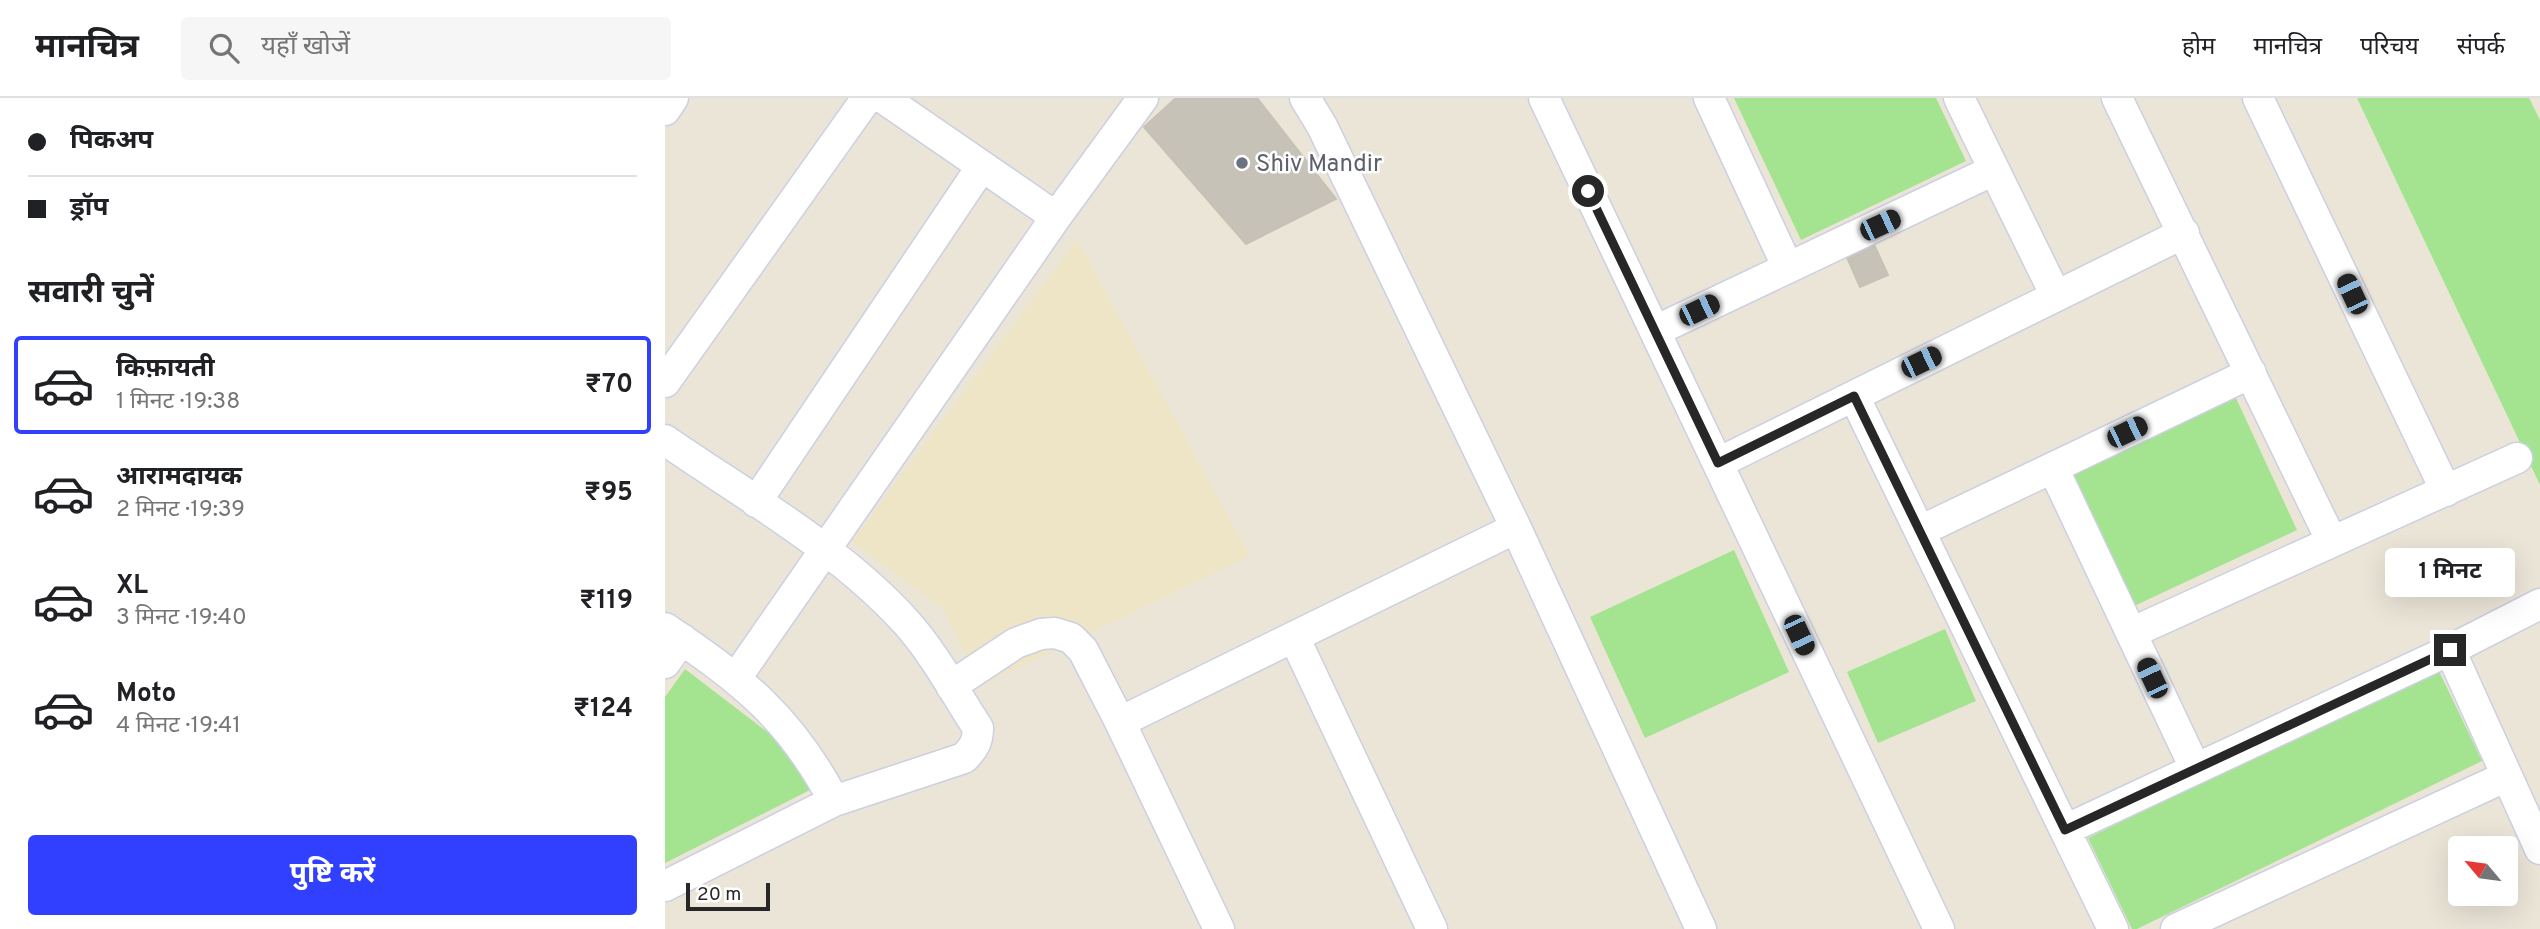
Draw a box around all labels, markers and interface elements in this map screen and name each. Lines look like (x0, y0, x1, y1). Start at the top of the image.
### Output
search box (181, 17, 671, 80)
text: मानचित्र (35, 28, 139, 70)
icon: search (205, 29, 243, 67)
text: यहाँ खोजें (261, 31, 350, 64)
text: होम (2182, 33, 2215, 63)
text: मानचित्र (2253, 33, 2322, 63)
text: परिचय (2360, 33, 2419, 63)
text: संपर्क (2457, 33, 2505, 63)
text: पिकअप (70, 125, 153, 158)
place label: Shiv Mandir (1256, 150, 1382, 180)
marker: Shiv Mandir (1234, 155, 1250, 171)
route start (1572, 175, 1604, 207)
text: ड्रॉप (70, 192, 108, 225)
car (1857, 207, 1904, 243)
car (2334, 271, 2371, 317)
text: सवारी चुनें (28, 274, 154, 314)
car (1676, 291, 1723, 329)
car (1898, 343, 1945, 381)
text: किफ़ायती (116, 353, 215, 386)
icon: car (32, 354, 95, 417)
text: ₹70 (585, 369, 633, 402)
text: 1 मिनट · 19:38 (116, 388, 240, 417)
car (2104, 413, 2151, 451)
text: आरामदायक (116, 461, 242, 494)
icon: car (32, 462, 95, 525)
text: ₹95 (584, 477, 633, 510)
text: 2 मिनट · 19:39 (116, 496, 245, 525)
callout: 1 मिनट (2385, 548, 2515, 598)
text: 1 मिनट (2418, 558, 2482, 587)
icon: car (32, 570, 95, 633)
text: XL (116, 570, 148, 603)
text: ₹119 (579, 585, 633, 618)
text: 3 मिनट · 19:40 (116, 604, 247, 633)
car (1781, 612, 1818, 658)
route end (2434, 634, 2466, 666)
car (2134, 655, 2171, 701)
icon: car (32, 678, 95, 741)
text: Moto (116, 678, 176, 711)
text: ₹124 (573, 693, 633, 726)
text: 4 मिनट · 19:41 (116, 712, 241, 741)
button: पुष्टि करें (28, 835, 637, 915)
north arrow (2448, 836, 2518, 906)
map controls (2448, 836, 2518, 906)
scale bar (686, 880, 770, 912)
text: 20 m (697, 883, 741, 907)

